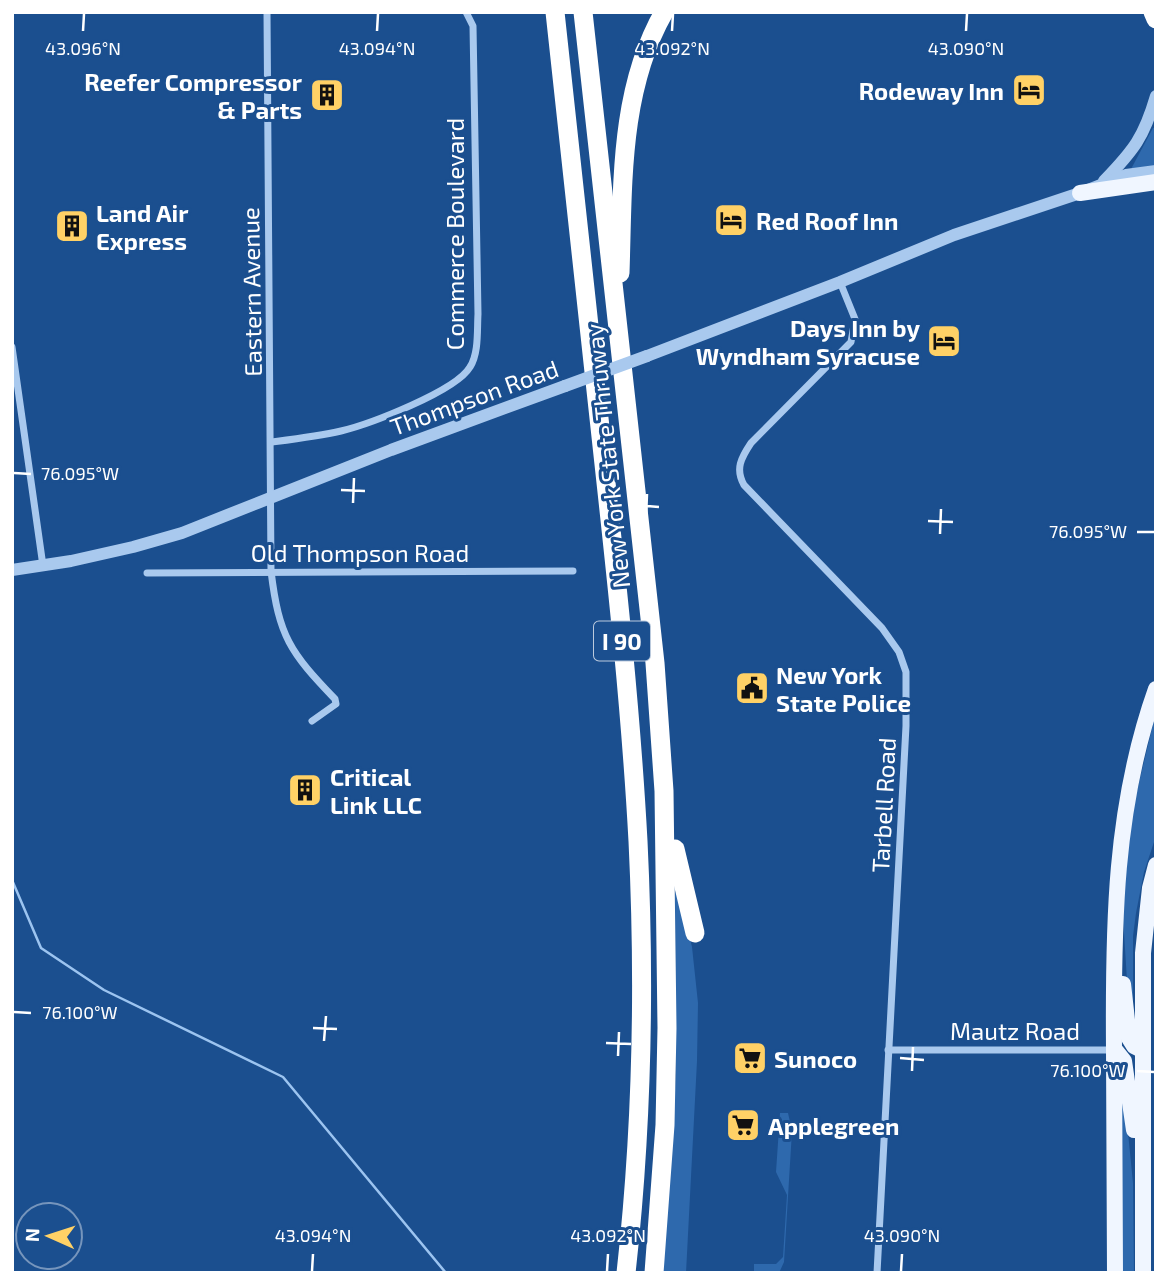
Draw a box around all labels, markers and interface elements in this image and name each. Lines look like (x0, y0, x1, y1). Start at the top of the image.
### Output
text: 43.096°N (45, 37, 121, 59)
text: 43.094°N (339, 37, 415, 59)
text: 43.092°N (634, 37, 710, 59)
text: 43.090°N (928, 37, 1004, 59)
place label: Reefer Compressor & Parts (84, 67, 303, 124)
hotel icon: Rodeway Inn (1010, 71, 1048, 109)
building icon: Reefer Compressor & Parts (308, 76, 346, 114)
place label: Rodeway Inn (859, 76, 1004, 105)
street label: Commerce Boulevard (440, 118, 469, 350)
place label: Land Air Express (96, 198, 189, 255)
hotel icon: Red Roof Inn (712, 201, 750, 239)
place label: Red Roof Inn (756, 206, 898, 235)
building icon: Land Air Express (53, 207, 91, 245)
street label: Eastern Avenue (235, 207, 267, 377)
place label: Days Inn by Wyndham Syracuse (696, 313, 920, 370)
street label: New York State Thruway (579, 322, 635, 590)
hotel icon: Days Inn by Wyndham Syracuse (925, 322, 963, 360)
street label: Thompson Road (386, 353, 562, 441)
text: 76.095°W (41, 462, 119, 484)
text: 76.095°W (1049, 520, 1127, 542)
street label: Old Thompson Road (251, 538, 469, 567)
road number: I 90 (594, 622, 650, 660)
place label: New York State Police (776, 660, 911, 717)
public building icon: New York State Police (733, 669, 771, 707)
street label: Tarbell Road (865, 737, 901, 873)
place label: Critical Link LLC (330, 762, 422, 819)
building icon: Critical Link LLC (286, 771, 324, 809)
text: 76.100°W (42, 1001, 118, 1023)
street label: Mautz Road (950, 1016, 1080, 1045)
supermarket icon: Sunoco (731, 1039, 769, 1077)
place label: Sunoco (774, 1044, 857, 1073)
text: 76.100°W (1050, 1059, 1126, 1081)
supermarket icon: Applegreen (724, 1106, 762, 1144)
place label: Applegreen (768, 1111, 899, 1140)
north arrow (14, 1201, 84, 1271)
text: 43.094°N (275, 1224, 351, 1246)
text: 43.092°N (570, 1224, 646, 1246)
text: 43.090°N (864, 1224, 940, 1246)
text: N (20, 1228, 43, 1243)

